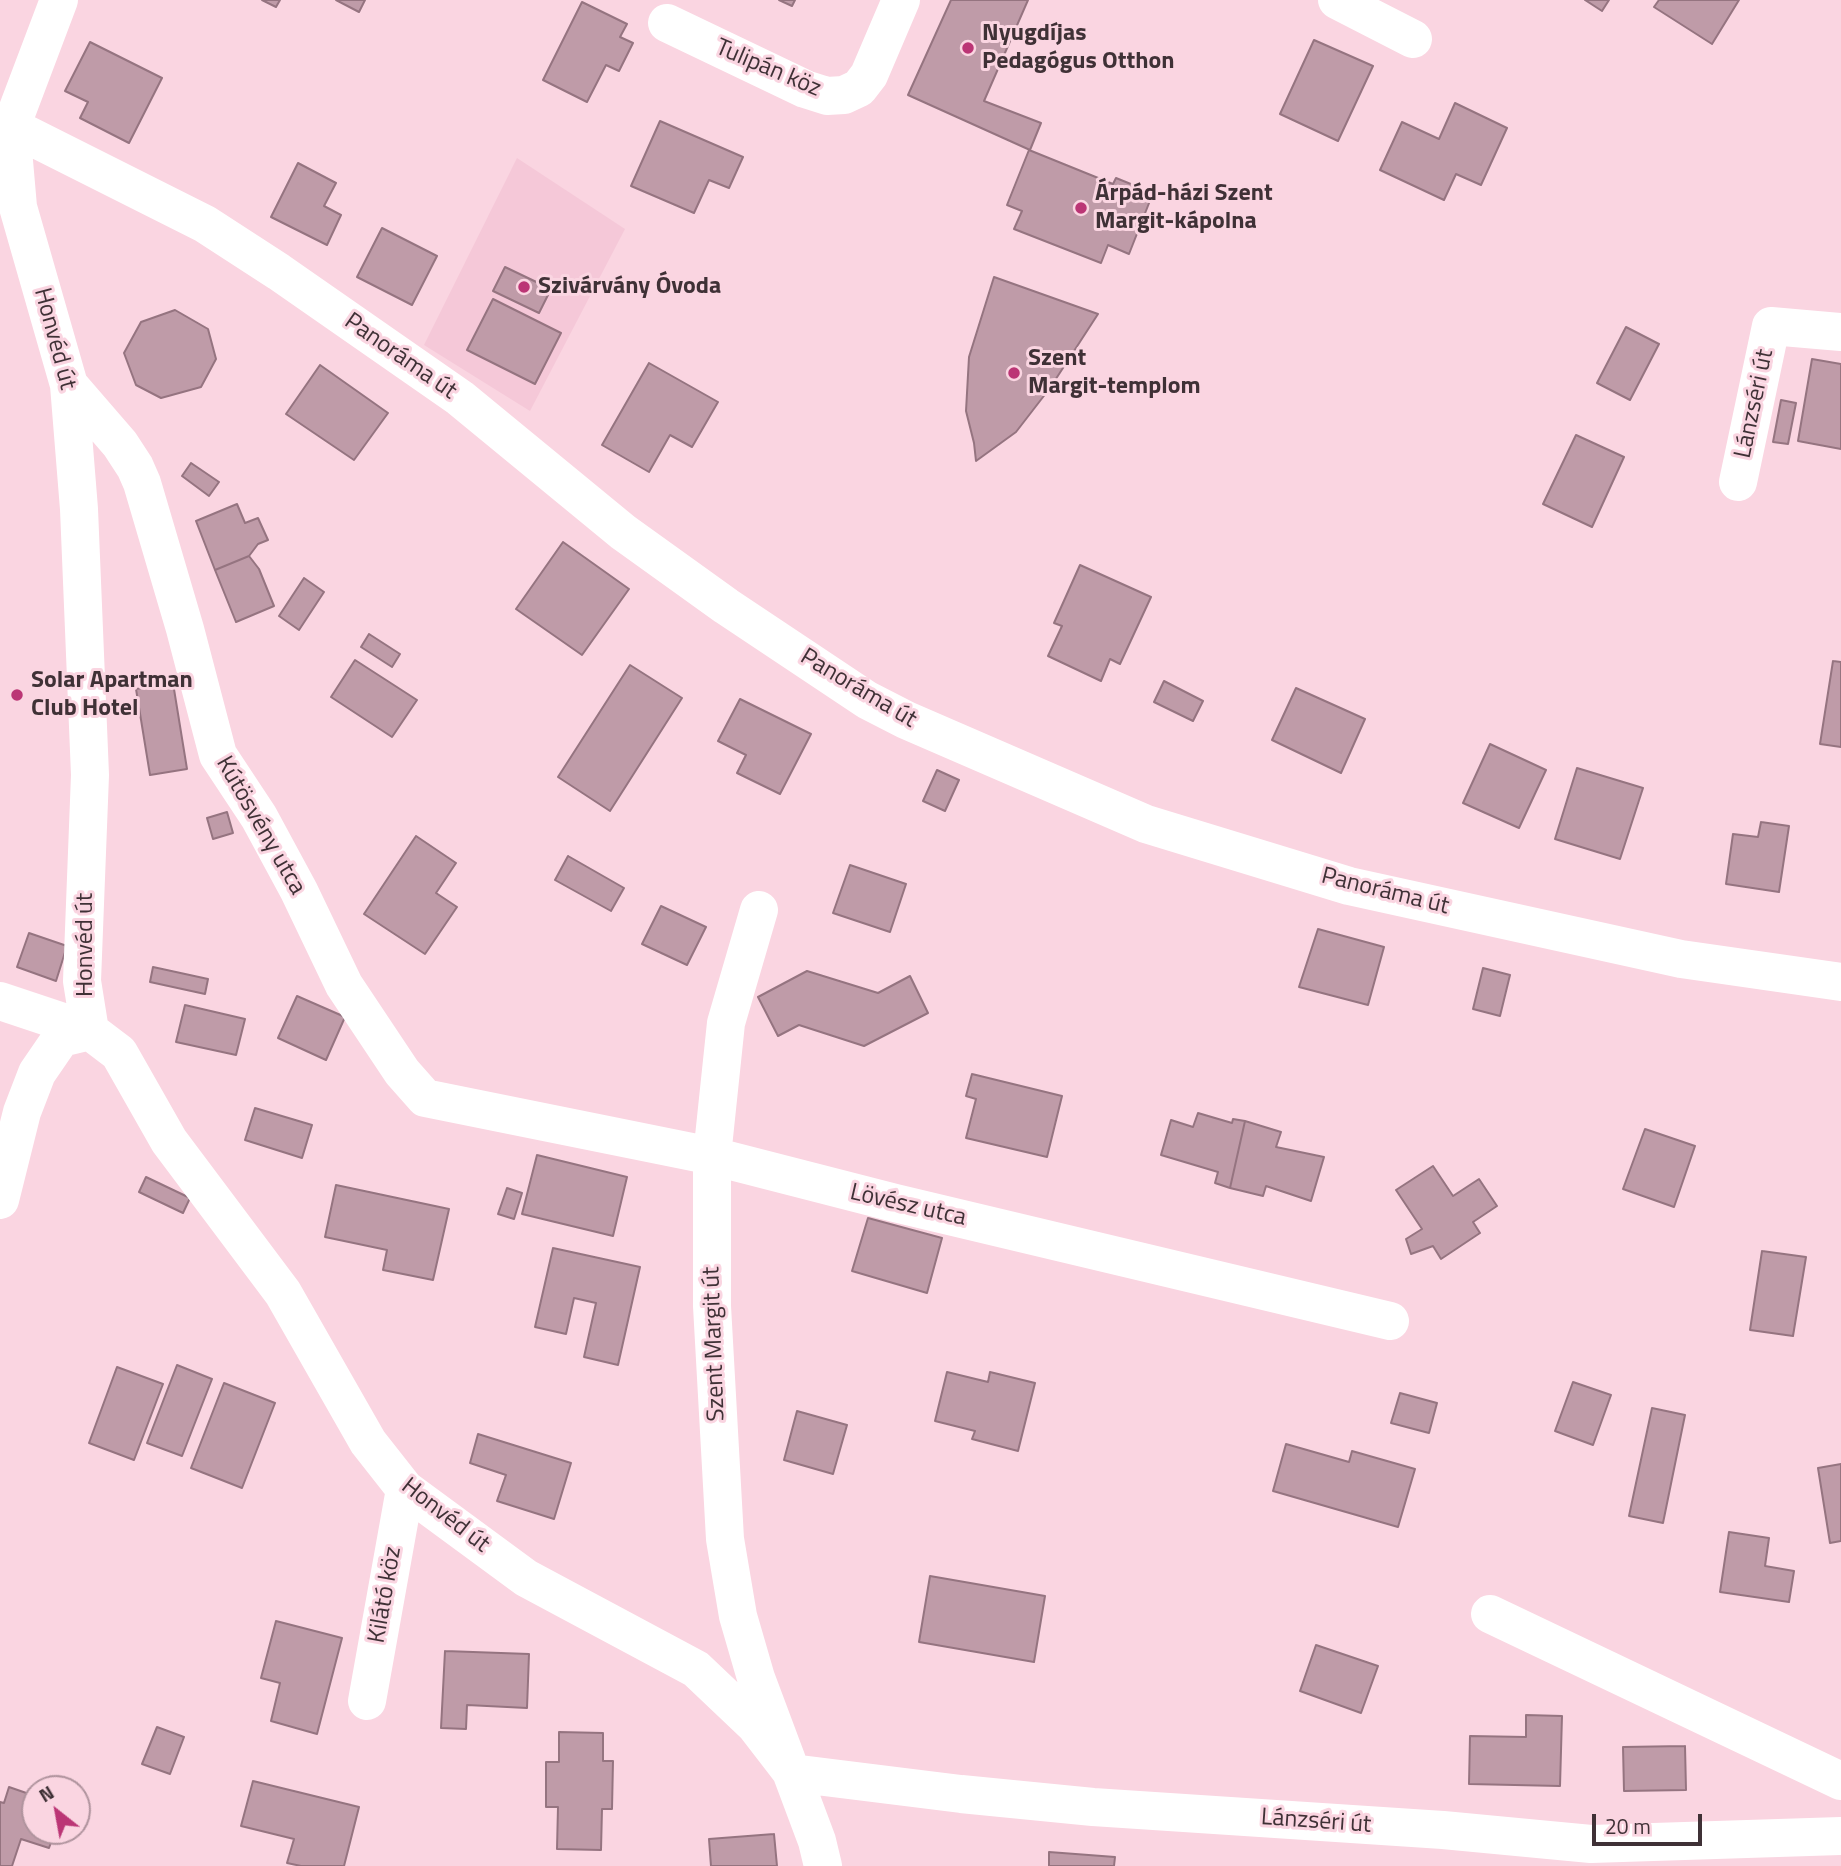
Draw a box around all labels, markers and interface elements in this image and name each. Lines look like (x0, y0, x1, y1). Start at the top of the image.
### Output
place label: Nyugdíjas Pedagógus Otthon (982, 20, 1175, 76)
street label: Tulipán köz (711, 34, 825, 104)
marker: Nyugdíjas Pedagógus Otthon (960, 40, 976, 56)
place label: Árpád-házi Szent Margit-kápolna (1095, 180, 1273, 236)
marker: Árpád-házi Szent Margit-kápolna (1073, 200, 1089, 216)
place label: Szivárvány Óvoda (538, 273, 721, 301)
marker: Szivárvány Óvoda (516, 279, 532, 295)
street label: Honvéd út (27, 285, 81, 393)
street label: Panoráma út (338, 308, 462, 406)
place label: Szent Margit-templom (1028, 345, 1201, 401)
street label: Lánzséri út (1729, 347, 1781, 461)
marker: Szent Margit-templom (1006, 365, 1022, 381)
street label: Panoráma út (795, 643, 921, 735)
place label: Solar Apartman Club Hotel (31, 667, 193, 723)
marker: Solar Apartman Club Hotel (9, 687, 25, 703)
street label: Kútösvény utca (209, 752, 311, 900)
street label: Panoráma út (1318, 862, 1452, 922)
street label: Honvéd út (72, 893, 100, 997)
street label: Lövész utca (847, 1179, 969, 1233)
street label: Szent Margit út (698, 1266, 732, 1422)
street label: Honvéd út (395, 1473, 495, 1559)
street label: Kilátó köz (363, 1544, 409, 1646)
north arrow (21, 1775, 91, 1845)
text: N (33, 1777, 59, 1809)
scale bar (1596, 1800, 1706, 1844)
street label: Lánzséri út (1260, 1804, 1372, 1840)
text: 20 m (1605, 1810, 1651, 1842)

